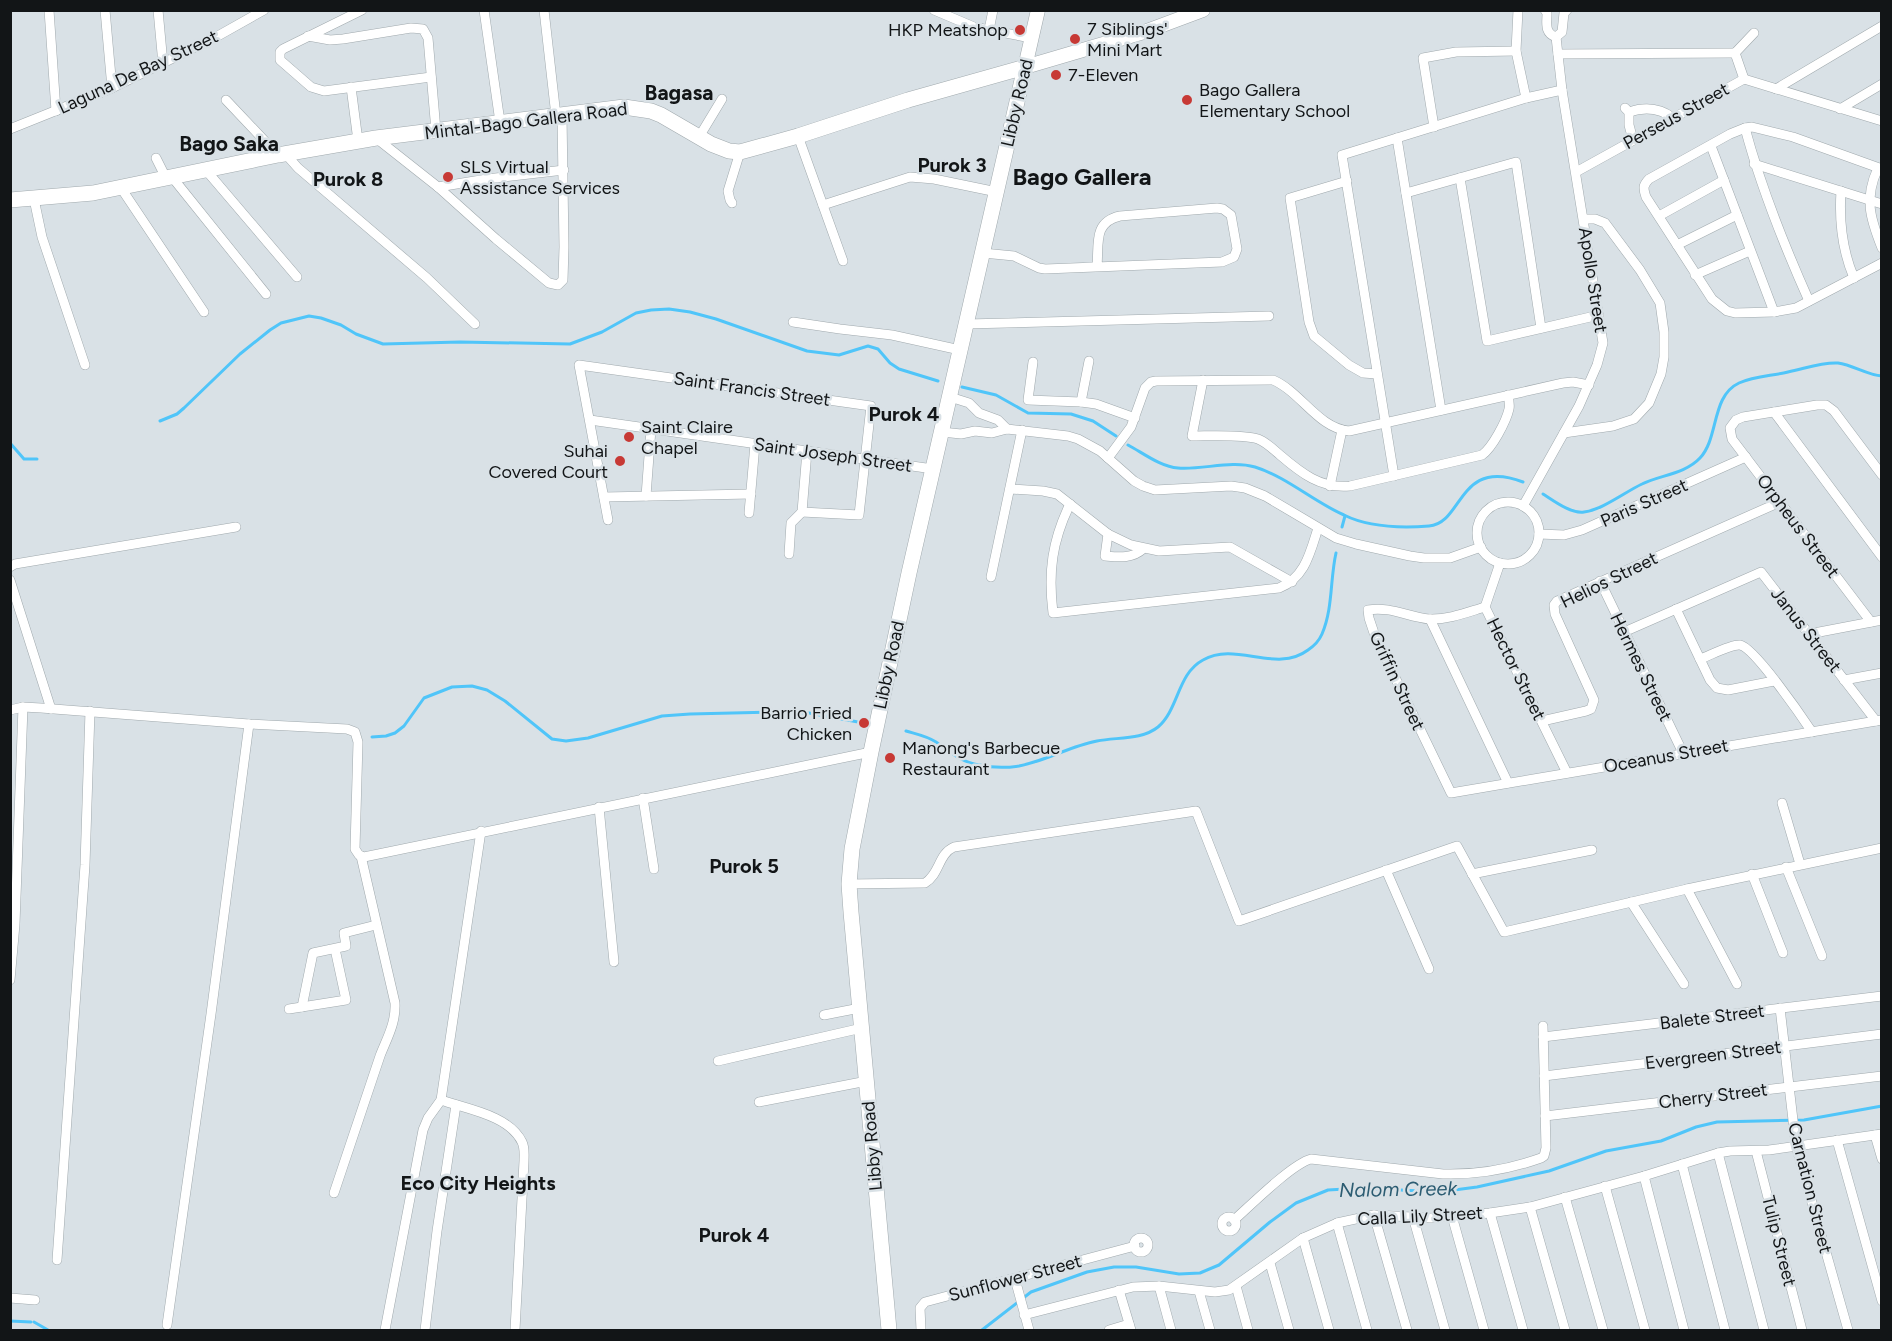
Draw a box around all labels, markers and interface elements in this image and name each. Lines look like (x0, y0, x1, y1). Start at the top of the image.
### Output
place label: 7 Siblings' Mini Mart (1087, 18, 1168, 61)
place label: HKP Meatshop (888, 19, 1008, 41)
marker: HKP Meatshop (1013, 23, 1027, 37)
street label: Laguna De Bay Street (55, 25, 222, 119)
marker: 7 Siblings' Mini Mart (1068, 32, 1082, 46)
street label: Libby Road (996, 57, 1038, 149)
place label: 7-Eleven (1068, 64, 1138, 86)
marker: 7-Eleven (1049, 68, 1063, 82)
street label: Perseus Street (1619, 78, 1733, 154)
place label: Bago Gallera Elementary School (1199, 79, 1350, 122)
district label: Bagasa (645, 80, 713, 105)
marker: Bago Gallera Elementary School (1180, 93, 1194, 107)
street label: Mintal-Bago Gallera Road (423, 98, 629, 144)
district label: Bago Saka (179, 131, 279, 156)
district label: Purok 3 (917, 153, 987, 177)
place label: SLS Virtual Assistance Services (460, 156, 620, 199)
district label: Bago Gallera (1012, 162, 1152, 191)
district label: Purok 8 (313, 167, 383, 191)
marker: SLS Virtual Assistance Services (441, 170, 455, 184)
street label: Apollo Street (1574, 226, 1612, 334)
street label: Saint Francis Street (672, 367, 832, 411)
district label: Purok 4 (869, 402, 940, 426)
place label: Saint Claire Chapel (641, 416, 733, 459)
marker: Saint Claire Chapel (622, 430, 636, 444)
street label: Saint Joseph Street (753, 433, 914, 477)
place label: Suhai Covered Court (489, 440, 608, 483)
marker: Suhai Covered Court (613, 454, 627, 468)
street label: Orpheus Street (1752, 470, 1844, 582)
street label: Paris Street (1597, 474, 1691, 532)
street label: Helios Street (1557, 547, 1661, 613)
street label: Janus Street (1766, 583, 1846, 677)
street label: Hermes Street (1605, 609, 1677, 725)
street label: Hector Street (1482, 614, 1550, 724)
street label: Libby Road (869, 619, 909, 711)
street label: Griffin Street (1365, 628, 1430, 734)
place label: Barrio Fried Chicken (760, 702, 852, 745)
marker: Barrio Fried Chicken (857, 716, 871, 730)
street label: Oceanus Street (1602, 734, 1730, 778)
place label: Manong's Barbecue Restaurant (902, 737, 1060, 780)
marker: Manong's Barbecue Restaurant (883, 751, 897, 765)
district label: Purok 5 (709, 854, 779, 878)
street label: Balete Street (1658, 1000, 1766, 1034)
street label: Evergreen Street (1644, 1036, 1782, 1074)
street label: Cherry Street (1657, 1078, 1769, 1114)
street label: Libby Road (857, 1100, 887, 1192)
street label: Carnation Street (1783, 1120, 1837, 1256)
district label: Eco City Heights (400, 1171, 556, 1195)
water label: Nalom Creek (1339, 1176, 1459, 1202)
street label: Tulip Street (1757, 1193, 1801, 1289)
street label: Calla Lily Street (1357, 1202, 1483, 1230)
district label: Purok 4 (699, 1223, 770, 1247)
street label: Sunflower Street (946, 1250, 1084, 1306)

